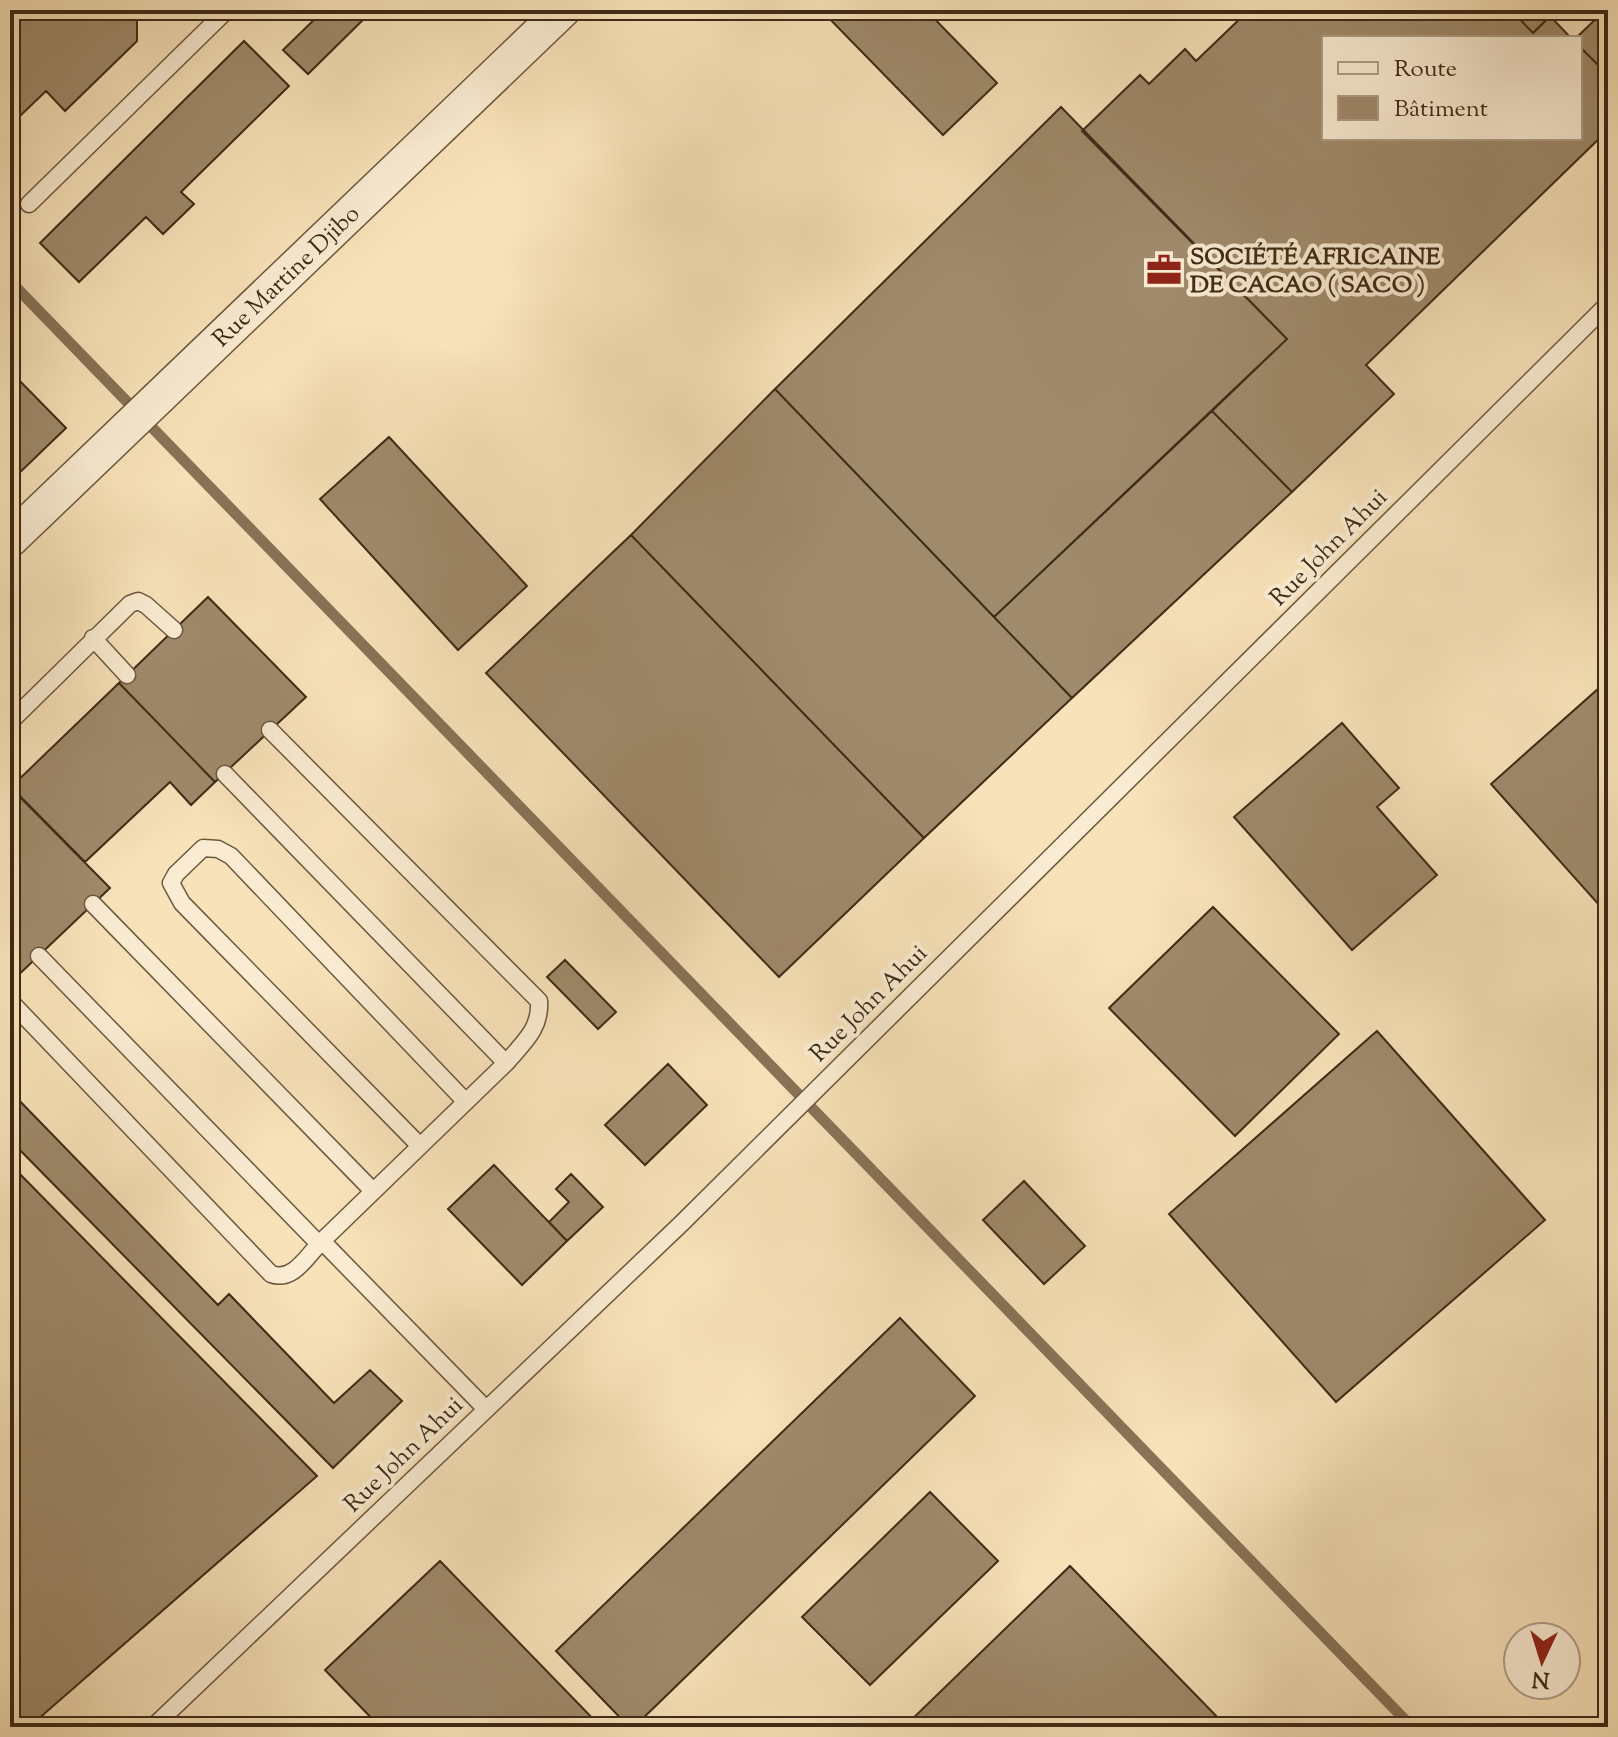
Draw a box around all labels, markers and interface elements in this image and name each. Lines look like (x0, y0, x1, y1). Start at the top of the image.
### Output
legend (1322, 36, 1582, 140)
text: Route (1394, 53, 1457, 87)
text: Bâtiment (1394, 93, 1488, 127)
street label: Rue Martine Djibo (206, 198, 368, 356)
place label: SOCIÉTÉ AFRICAINE DE CACAO ( SACO ) (1190, 241, 1441, 303)
office icon: SOCIÉTÉ AFRICAINE DE CACAO ( SACO ) (1145, 251, 1183, 289)
street label: Rue John Ahui (1263, 482, 1396, 615)
street label: Rue John Ahui (803, 938, 936, 1071)
street label: Rue John Ahui (337, 1390, 472, 1521)
north arrow (1502, 1621, 1582, 1701)
text: N (1531, 1661, 1551, 1695)

